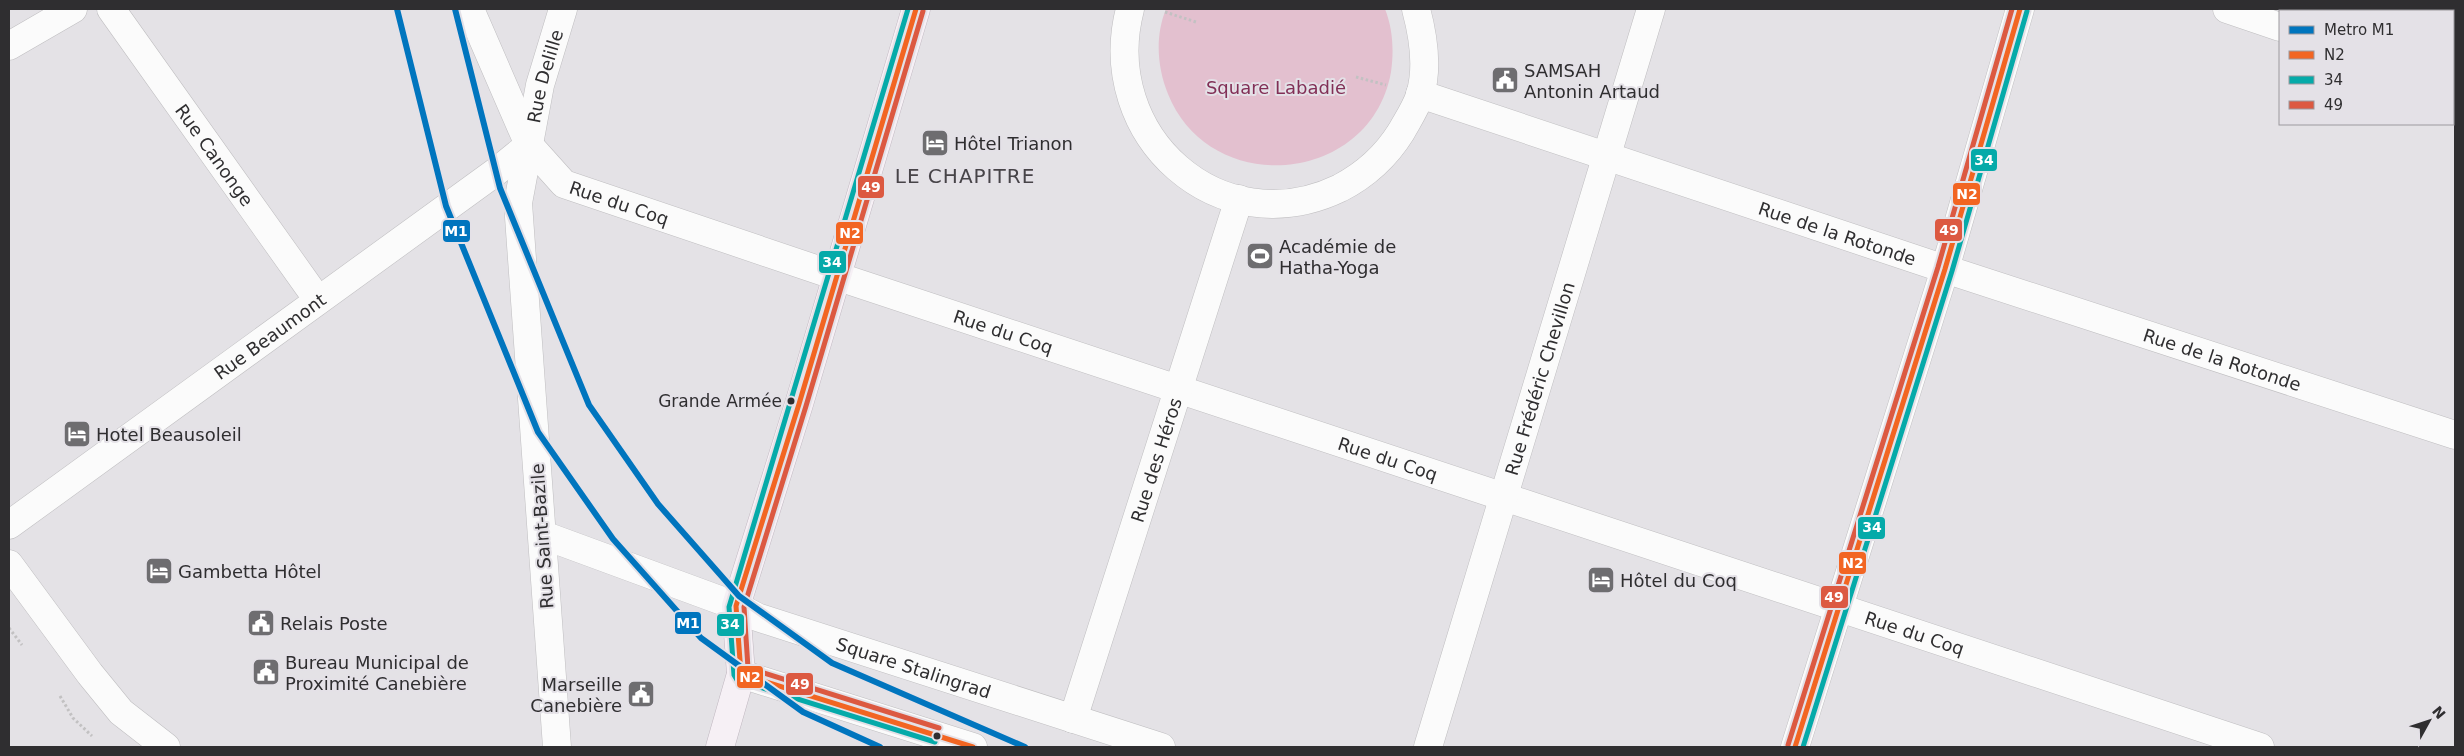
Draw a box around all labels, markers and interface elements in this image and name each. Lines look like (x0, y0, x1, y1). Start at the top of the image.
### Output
legend (2279, 10, 2454, 125)
text: Metro M1 (2324, 21, 2394, 39)
street label: Rue Delille (523, 27, 567, 125)
text: N2 (2324, 46, 2345, 64)
place label: SAMSAH Antonin Artaud (1524, 60, 1660, 102)
public building icon: SAMSAH Antonin Artaud (1490, 65, 1520, 95)
text: 34 (2324, 71, 2343, 89)
park label: Square Labadié (1206, 77, 1346, 98)
text: 49 (2324, 96, 2343, 114)
street label: Rue Canonge (171, 100, 258, 210)
hotel icon: Hôtel Trianon (920, 128, 950, 158)
place label: Hôtel Trianon (954, 133, 1073, 154)
line badge: 34 (1970, 148, 1998, 172)
text: 34 (1974, 152, 1994, 168)
district label: LE CHAPITRE (895, 164, 1035, 188)
line badge: 49 (857, 175, 885, 199)
street label: Rue du Coq (567, 176, 672, 229)
text: 49 (861, 179, 881, 195)
line badge: N2 (1952, 182, 1981, 206)
text: N2 (1956, 186, 1978, 202)
street label: Rue de la Rotonde (1756, 197, 1919, 269)
line badge: 49 (1934, 218, 1963, 242)
line badge: M1 (442, 219, 471, 243)
line badge: N2 (835, 221, 864, 245)
text: 49 (1939, 222, 1959, 238)
text: M1 (444, 223, 468, 239)
text: N2 (839, 225, 861, 241)
place label: Académie de Hatha-Yoga (1279, 236, 1396, 278)
sports icon: Académie de Hatha-Yoga (1245, 241, 1275, 271)
line badge: 34 (818, 250, 847, 274)
text: 34 (822, 254, 842, 270)
street label: Rue Frédéric Chevillon (1500, 279, 1578, 478)
street label: Rue Beaumont (210, 288, 330, 383)
street label: Rue du Coq (951, 305, 1056, 358)
street label: Rue de la Rotonde (2141, 324, 2304, 395)
place label: Grande Armée (658, 391, 782, 411)
street label: Rue des Héros (1126, 395, 1185, 525)
marker: Grande Armée (786, 396, 796, 406)
hotel icon: Hotel Beausoleil (62, 419, 92, 449)
place label: Hotel Beausoleil (96, 424, 242, 445)
street label: Rue du Coq (1335, 432, 1440, 485)
street label: Rue Saint-Bazile (526, 463, 558, 609)
line badge: 34 (1857, 516, 1886, 540)
text: 34 (1862, 519, 1882, 535)
line badge: N2 (1838, 551, 1867, 575)
text: N2 (1842, 555, 1864, 571)
hotel icon: Gambetta Hôtel (144, 556, 174, 586)
place label: Gambetta Hôtel (178, 561, 322, 582)
hotel icon: Hôtel du Coq (1586, 565, 1616, 595)
place label: Hôtel du Coq (1620, 570, 1737, 591)
line badge: 49 (1820, 585, 1849, 609)
text: 49 (1824, 589, 1844, 605)
street label: Rue du Coq (1862, 607, 1967, 659)
public building icon: Relais Poste (246, 608, 276, 638)
line badge: M1 (674, 611, 702, 635)
place label: Relais Poste (280, 613, 388, 634)
line badge: 34 (716, 613, 745, 637)
text: M1 (676, 615, 700, 631)
text: 34 (720, 616, 740, 632)
street label: Square Stalingrad (834, 633, 994, 702)
place label: Bureau Municipal de Proximité Canebière (285, 652, 469, 694)
public building icon: Bureau Municipal de Proximité Canebière (251, 657, 281, 687)
line badge: N2 (736, 665, 764, 689)
text: N2 (739, 669, 761, 685)
line badge: 49 (785, 672, 814, 696)
place label: Marseille Canebière (530, 674, 622, 716)
text: 49 (790, 676, 810, 692)
public building icon: Marseille Canebière (626, 679, 656, 709)
north arrow (2404, 696, 2454, 746)
text: N (2429, 703, 2449, 722)
unlabelled marker (932, 731, 942, 741)

